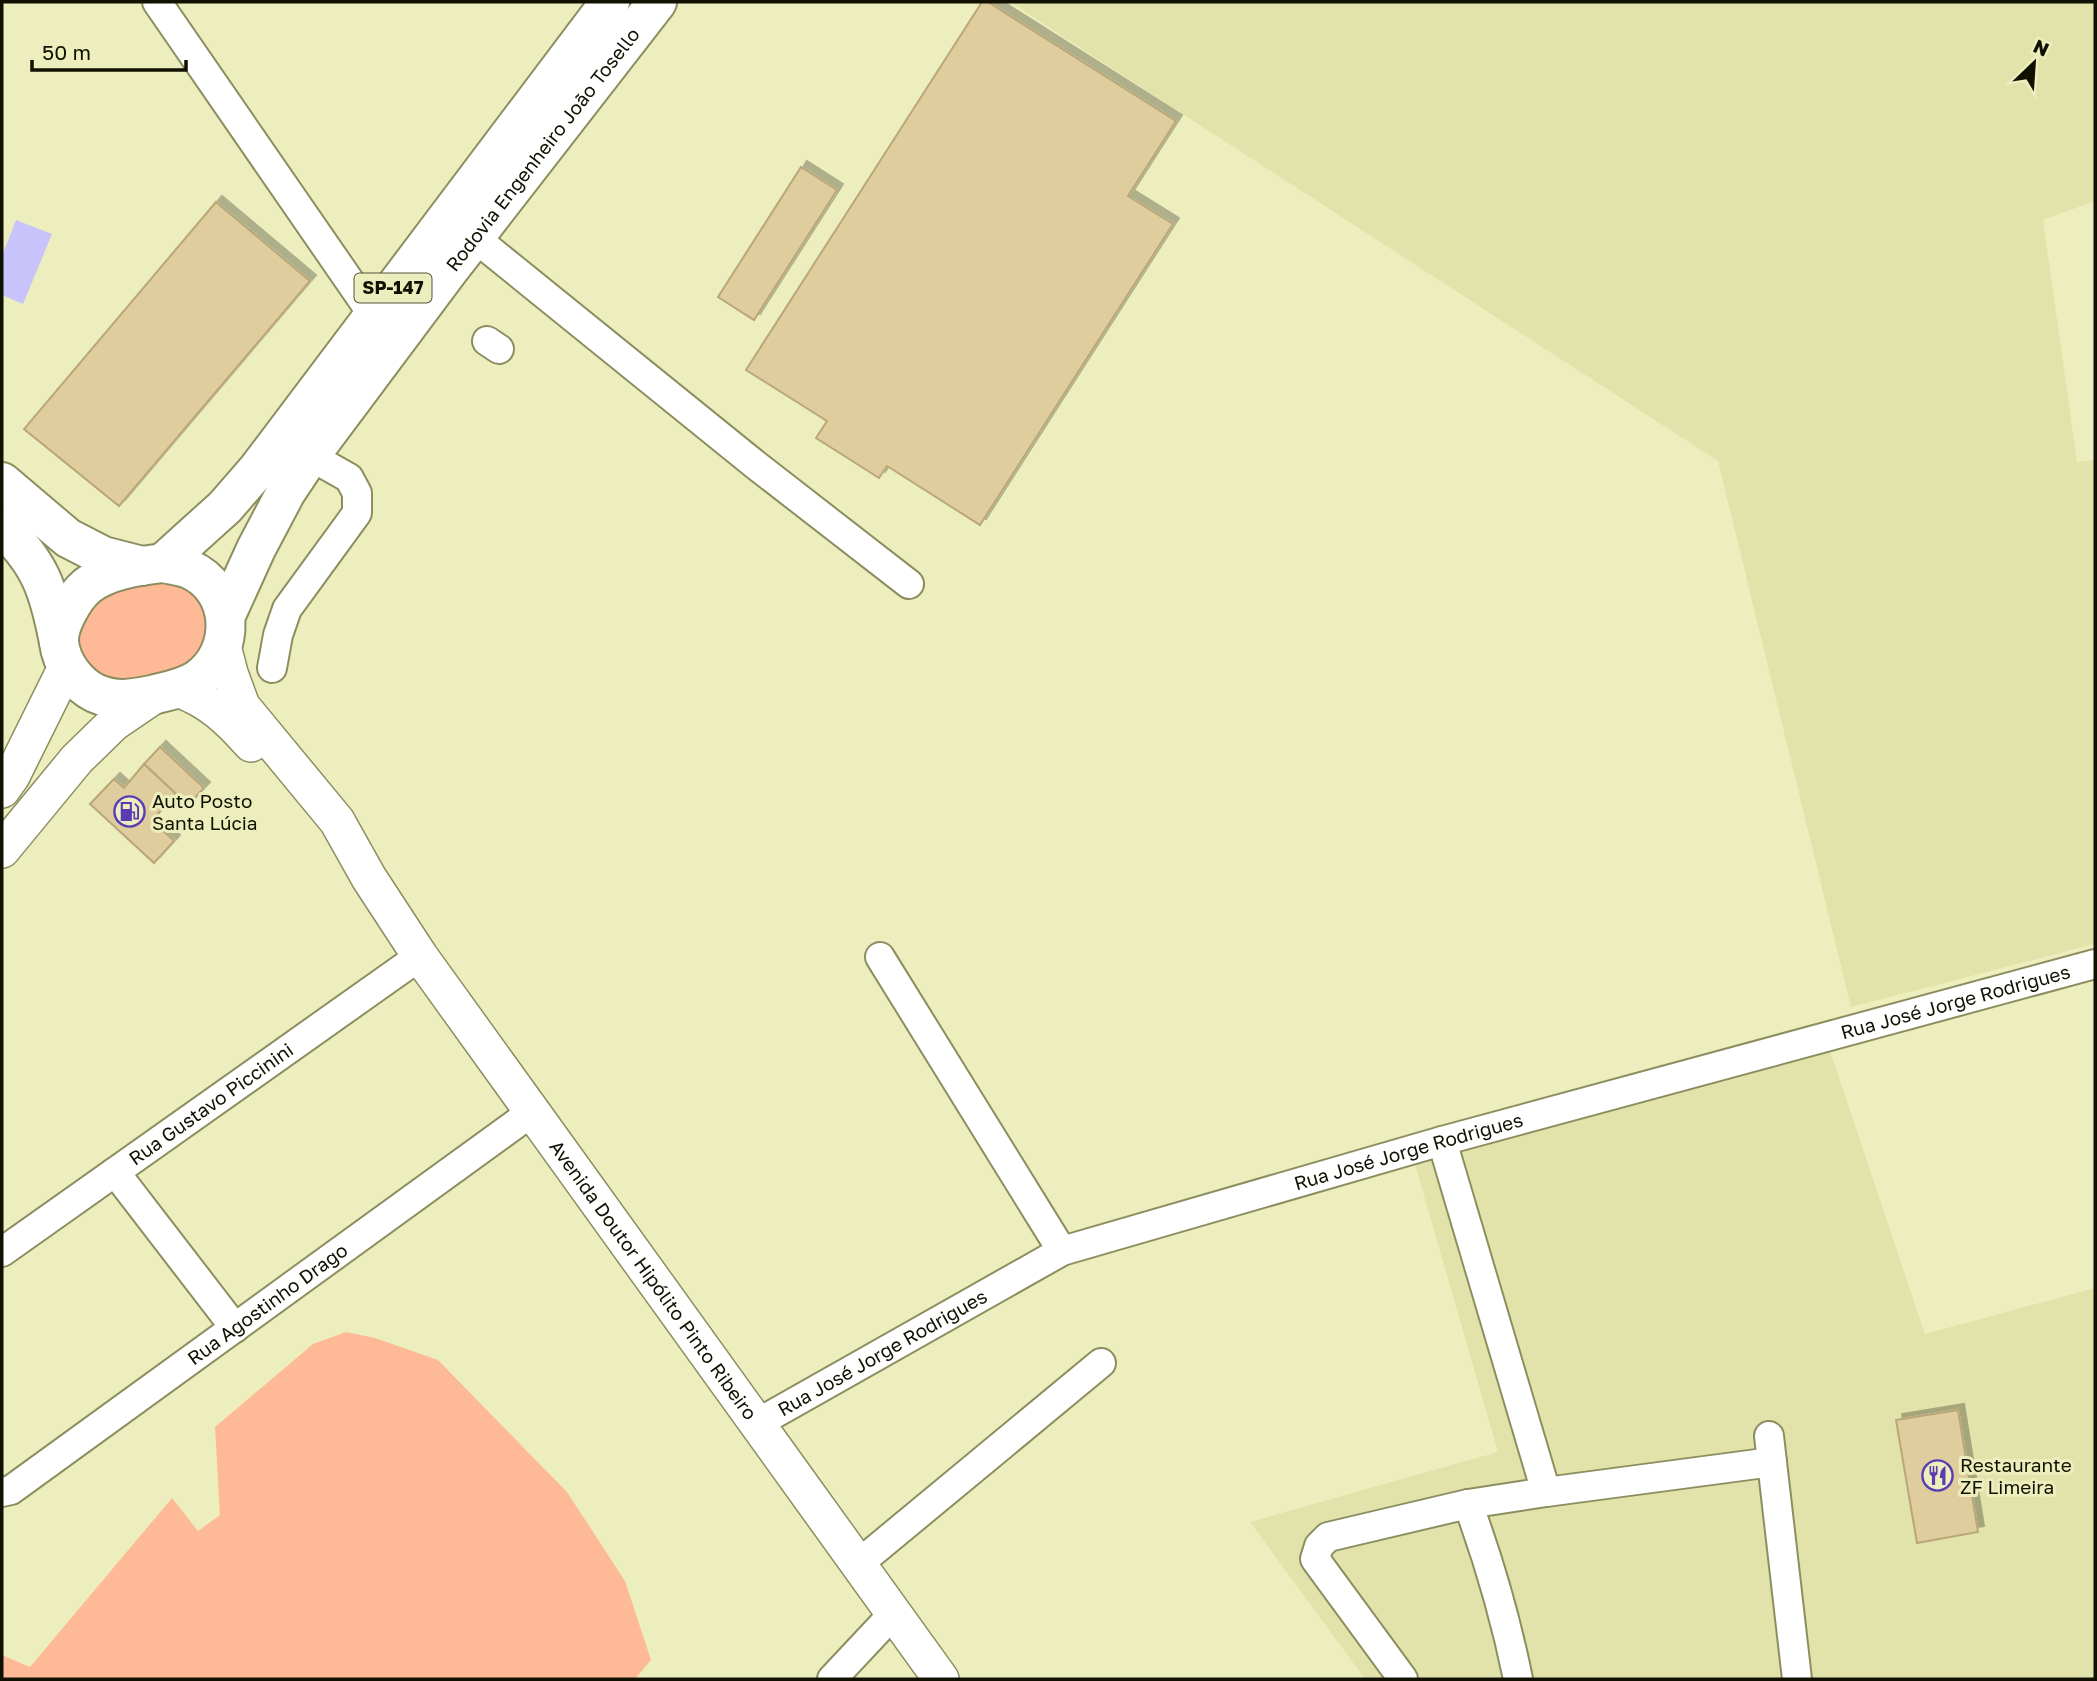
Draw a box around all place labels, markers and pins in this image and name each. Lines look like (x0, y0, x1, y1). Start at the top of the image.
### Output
place label: Auto Posto Santa Lúcia (152, 789, 258, 834)
fuel station icon: Auto Posto Santa Lúcia (112, 795, 146, 829)
place label: Restaurante ZF Limeira (1960, 1453, 2072, 1498)
restaurant icon: Restaurante ZF Limeira (1920, 1459, 1954, 1493)

